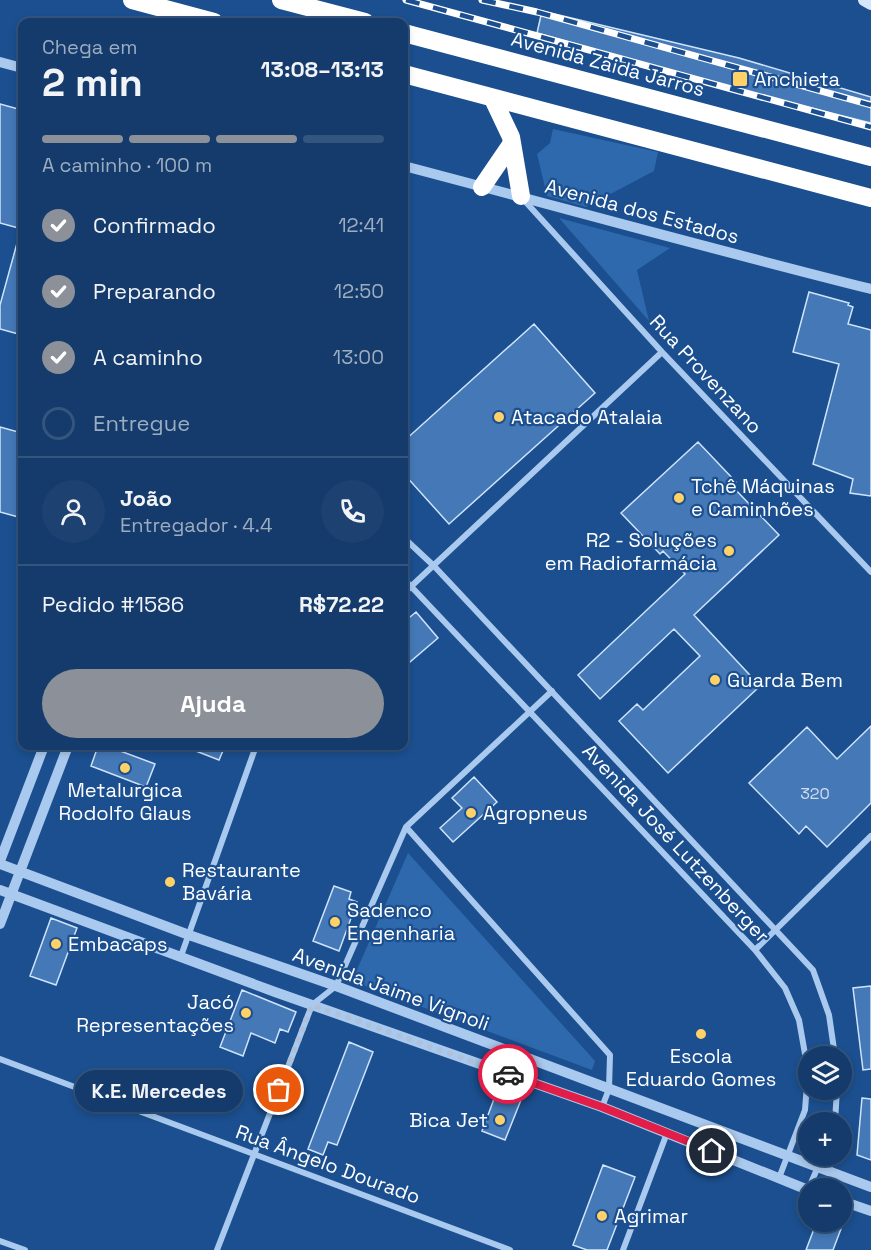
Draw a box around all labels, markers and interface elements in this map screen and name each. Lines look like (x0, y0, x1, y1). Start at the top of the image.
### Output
street label: Avenida Zaida Jarros (508, 26, 708, 102)
text: Chega em (42, 34, 137, 60)
text: 13:08–13:13 (261, 55, 384, 83)
text: 2 min (42, 58, 143, 107)
place label: Anchieta (754, 66, 840, 92)
marker: Anchieta (731, 70, 749, 88)
text: A caminho · 100 m (42, 152, 212, 178)
street label: Avenida dos Estados (542, 173, 742, 249)
icon: check (42, 209, 75, 242)
text: Confirmado (93, 211, 216, 239)
text: 12:41 (338, 212, 384, 238)
icon: check (42, 275, 75, 308)
text: Preparando (93, 277, 216, 305)
text: 12:50 (334, 278, 384, 304)
street label: Rua Provenzano (644, 309, 768, 439)
icon: check (42, 341, 75, 374)
text: A caminho (93, 343, 203, 371)
text: 13:00 (333, 344, 384, 370)
place label: Atacado Atalaia (511, 404, 663, 430)
text: Entregue (93, 409, 190, 437)
marker: Atacado Atalaia (492, 410, 506, 424)
place label: Tchê Máquinas e Caminhões (691, 473, 835, 522)
button: person (42, 480, 105, 543)
button: phone (321, 480, 384, 543)
text: João (120, 484, 172, 512)
marker: Tchê Máquinas e Caminhões (672, 491, 686, 505)
text: Entregador · 4.4 (120, 512, 272, 538)
place label: R2 - Soluções em Radiofarmácia (545, 527, 717, 576)
marker: R2 - Soluções em Radiofarmácia (722, 544, 736, 558)
text: Pedido #1586 (42, 590, 184, 618)
text: R$72.22 (299, 590, 384, 618)
place label: Guarda Bem (727, 667, 843, 693)
button: Ajuda (42, 669, 384, 738)
marker: Guarda Bem (708, 673, 722, 687)
street label: Avenida José Lutzenberger (577, 738, 775, 948)
marker: Metalurgica Rodolfo Glaus (118, 761, 132, 775)
place label: Metalurgica Rodolfo Glaus (58, 777, 192, 826)
house number: 320 (800, 783, 830, 804)
place label: Agropneus (483, 800, 588, 826)
marker: Agropneus (464, 806, 478, 820)
place label: Restaurante Bavária (182, 857, 301, 906)
marker: Restaurante Bavária (163, 875, 177, 889)
place label: Sadenco Engenharia (347, 897, 455, 946)
marker: Sadenco Engenharia (328, 915, 342, 929)
place label: Embacaps (68, 931, 167, 957)
marker: Embacaps (49, 937, 63, 951)
street label: Avenida Jaime Vignoli (289, 941, 493, 1037)
place label: Jacó Representações (76, 989, 234, 1038)
marker: Jacó Representações (239, 1006, 253, 1020)
marker: Escola Eduardo Gomes (694, 1027, 708, 1041)
place label: Escola Eduardo Gomes (626, 1043, 776, 1092)
courier (478, 1044, 538, 1104)
map controls (798, 1046, 852, 1232)
button: layers (798, 1046, 852, 1100)
icon: car (492, 1058, 525, 1091)
pin (253, 1064, 304, 1115)
callout: K.E. Mercedes (75, 1069, 243, 1111)
icon: bag (262, 1073, 295, 1106)
text: K.E. Mercedes (92, 1078, 226, 1104)
place label: Bica Jet (409, 1107, 488, 1133)
button: + (798, 1112, 852, 1166)
marker: Bica Jet (493, 1113, 507, 1127)
street label: Rua Ângelo Dourado (232, 1118, 424, 1210)
pin (686, 1125, 737, 1176)
icon: home (695, 1134, 728, 1167)
button: − (798, 1178, 852, 1232)
place label: Agrimar (614, 1203, 688, 1229)
marker: Agrimar (595, 1209, 609, 1223)

